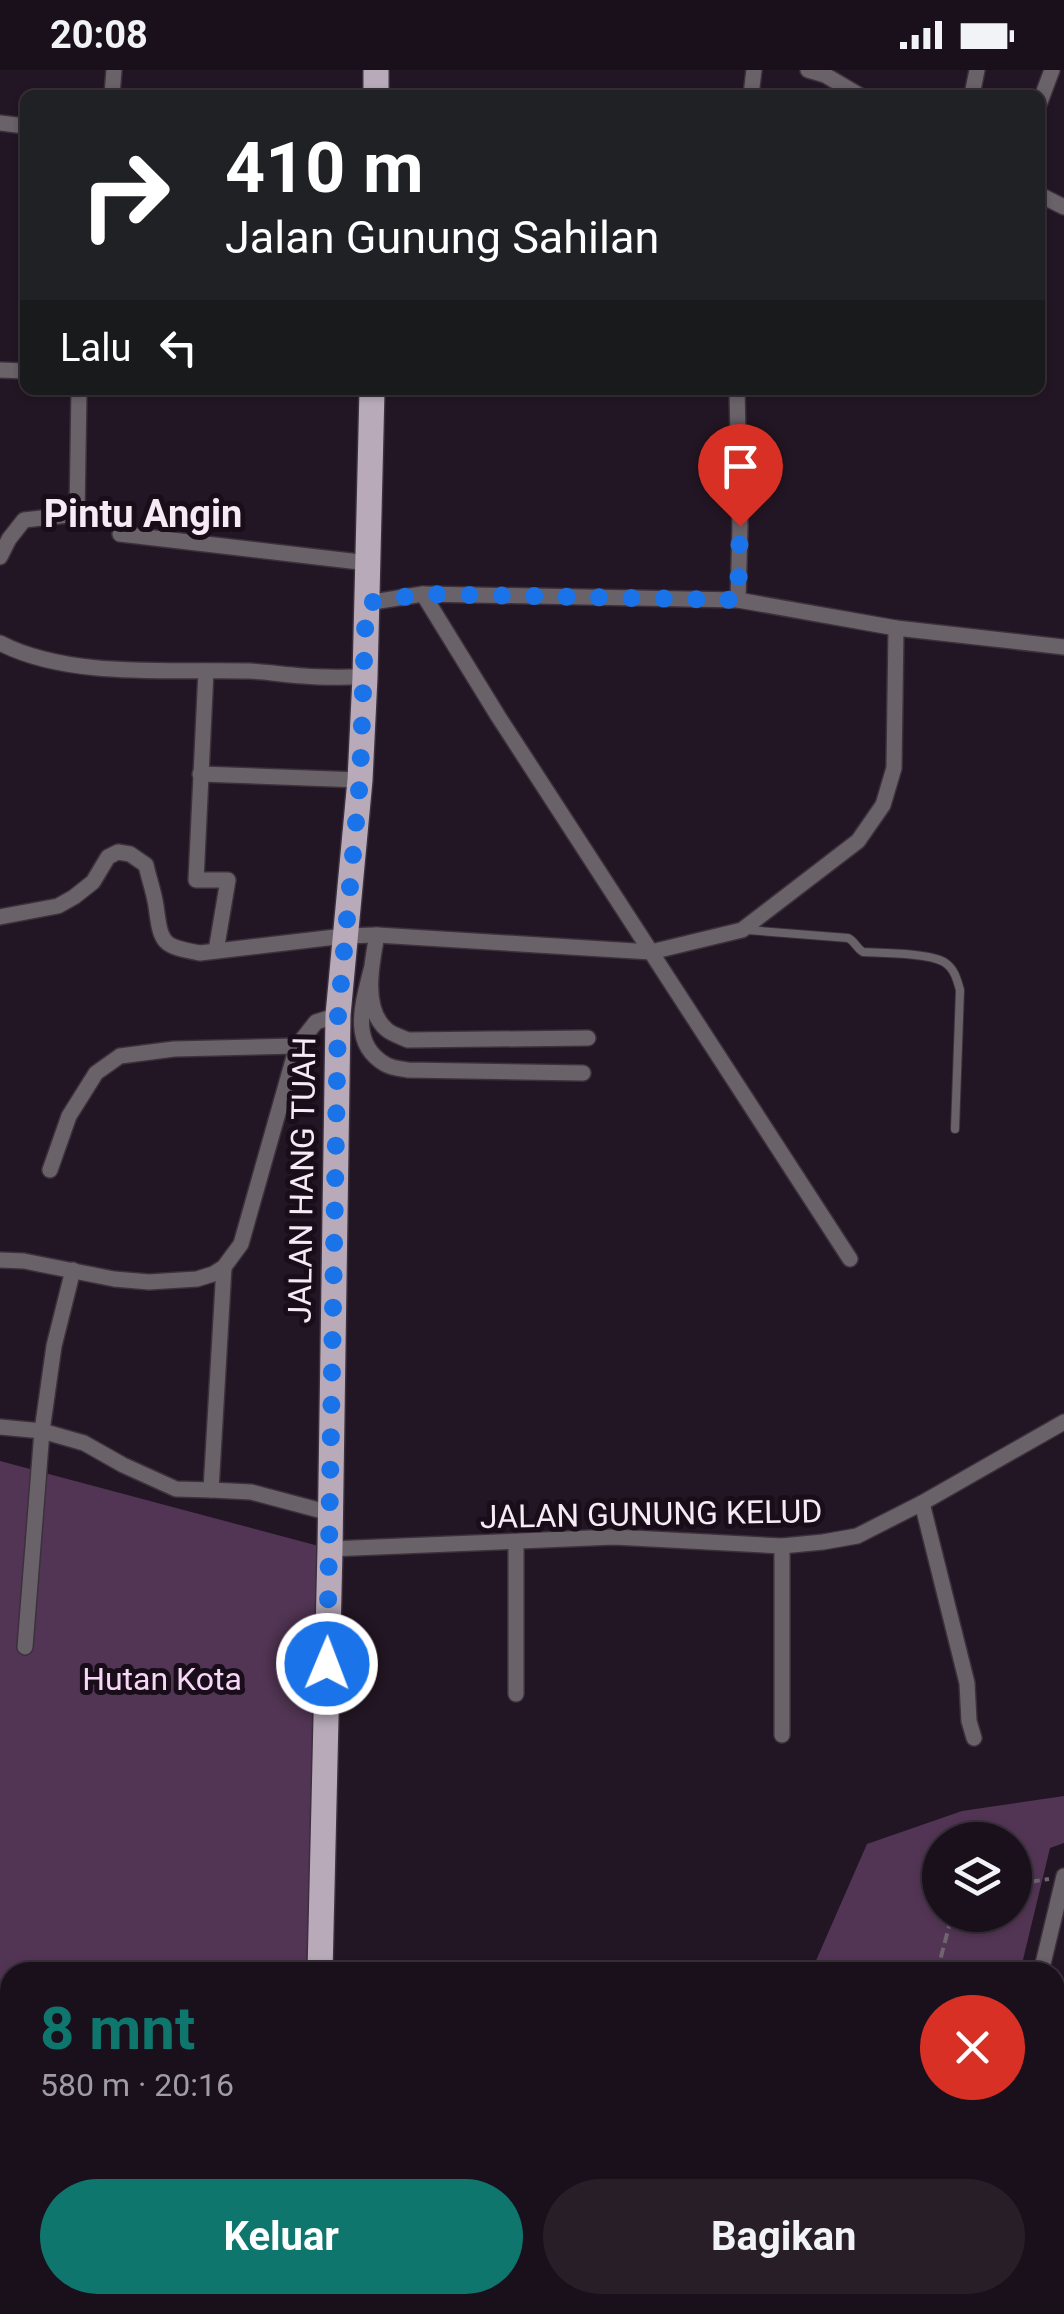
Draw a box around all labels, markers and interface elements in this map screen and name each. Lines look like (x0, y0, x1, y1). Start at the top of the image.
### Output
text: 20:08 (50, 13, 148, 57)
text: 410 m (225, 127, 424, 209)
icon: right (60, 130, 190, 260)
text: Jalan Gunung Sahilan (225, 211, 659, 264)
icon: left (151, 320, 206, 375)
text: Lalu (60, 326, 131, 370)
pin (698, 424, 783, 527)
icon: arrive (713, 439, 768, 494)
district label: Pintu Angin (44, 492, 242, 536)
street label: JALAN HANG TUAH (281, 1036, 323, 1324)
street label: JALAN GUNUNG KELUD (479, 1492, 823, 1536)
position arrow (275, 1612, 379, 1716)
park label: Hutan Kota (82, 1660, 242, 1698)
map controls (922, 1822, 1032, 1932)
button: layers (922, 1822, 1032, 1932)
text: 8 mnt (40, 1993, 195, 2064)
button: close (920, 1995, 1025, 2100)
text: 580 m · 20:16 (40, 2066, 234, 2104)
button: Keluar (40, 2179, 523, 2294)
button: Bagikan (543, 2179, 1025, 2294)

